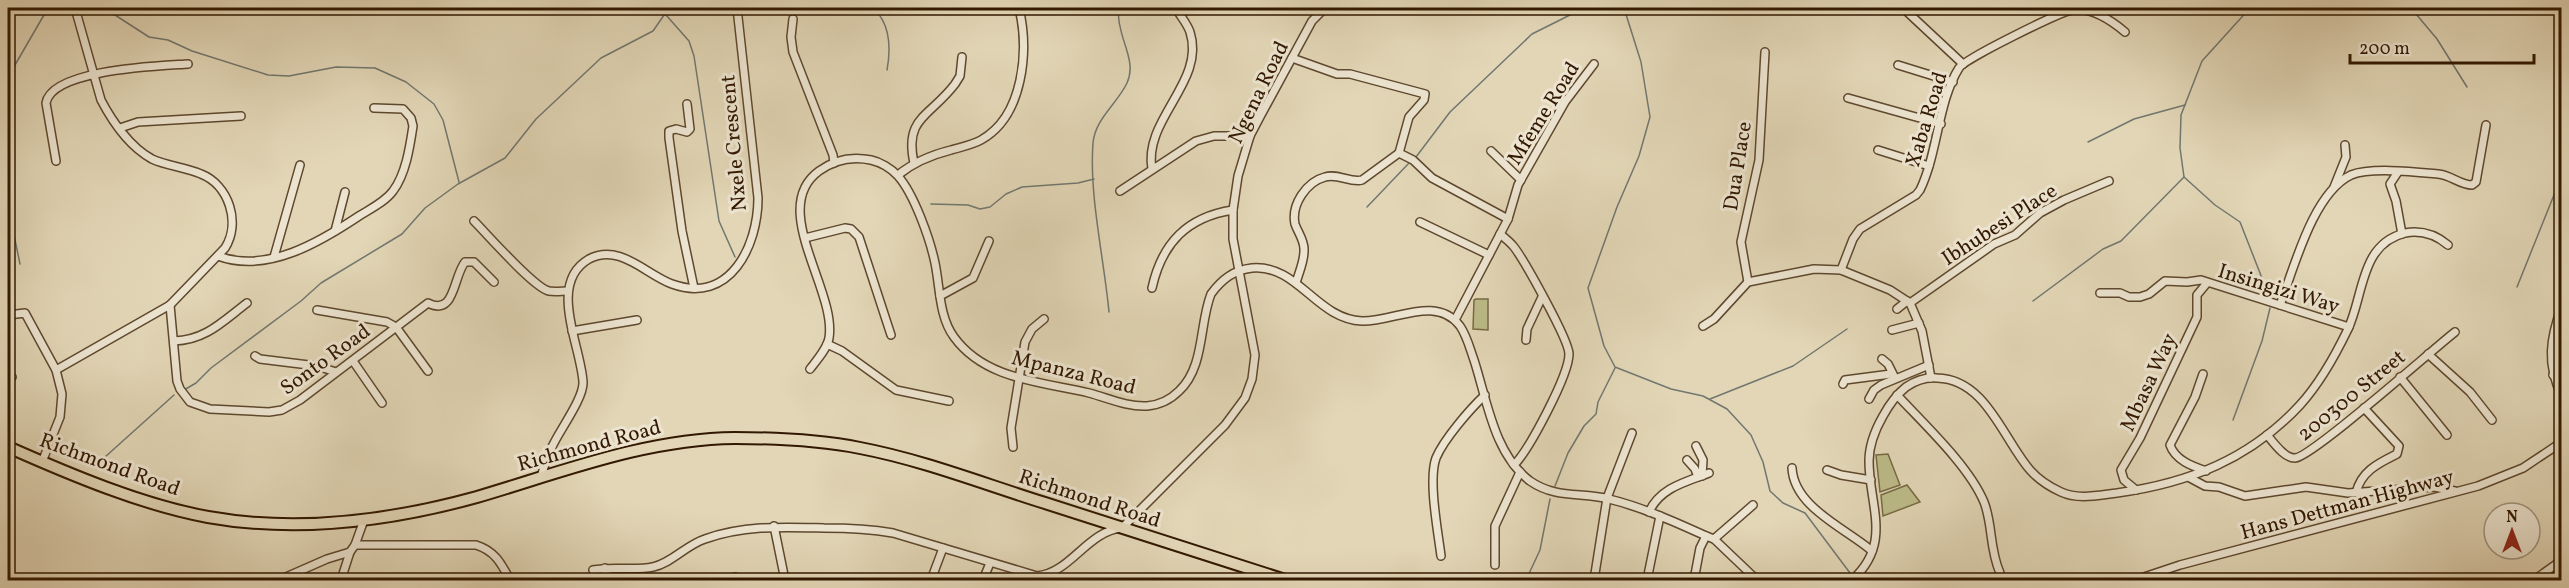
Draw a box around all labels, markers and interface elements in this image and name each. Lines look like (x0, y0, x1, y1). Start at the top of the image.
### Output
scale bar (2350, 27, 2534, 65)
street label: Ngena Road (1222, 36, 1297, 149)
text: 200 m (2359, 37, 2410, 62)
street label: Mfeme Road (1501, 57, 1588, 171)
street label: Xaba Road (1899, 68, 1956, 171)
street label: Nxele Crescent (714, 73, 755, 212)
street label: Dua Place (1717, 119, 1760, 213)
street label: Ibhubesi Place (1936, 177, 2063, 273)
street label: Insingizi Way (2214, 257, 2344, 322)
street label: Sonto Road (275, 318, 377, 403)
street label: Mbasa Way (2114, 328, 2185, 436)
street label: Mpanza Road (1008, 344, 1139, 403)
street label: 200300 Street (2292, 344, 2412, 449)
street label: Richmond Road (514, 413, 665, 480)
street label: Richmond Road (35, 427, 184, 504)
street label: Richmond Road (1015, 463, 1164, 536)
street label: Hans Dettman Highway (2238, 463, 2458, 548)
north arrow (2482, 501, 2542, 561)
text: N (2506, 507, 2518, 529)

